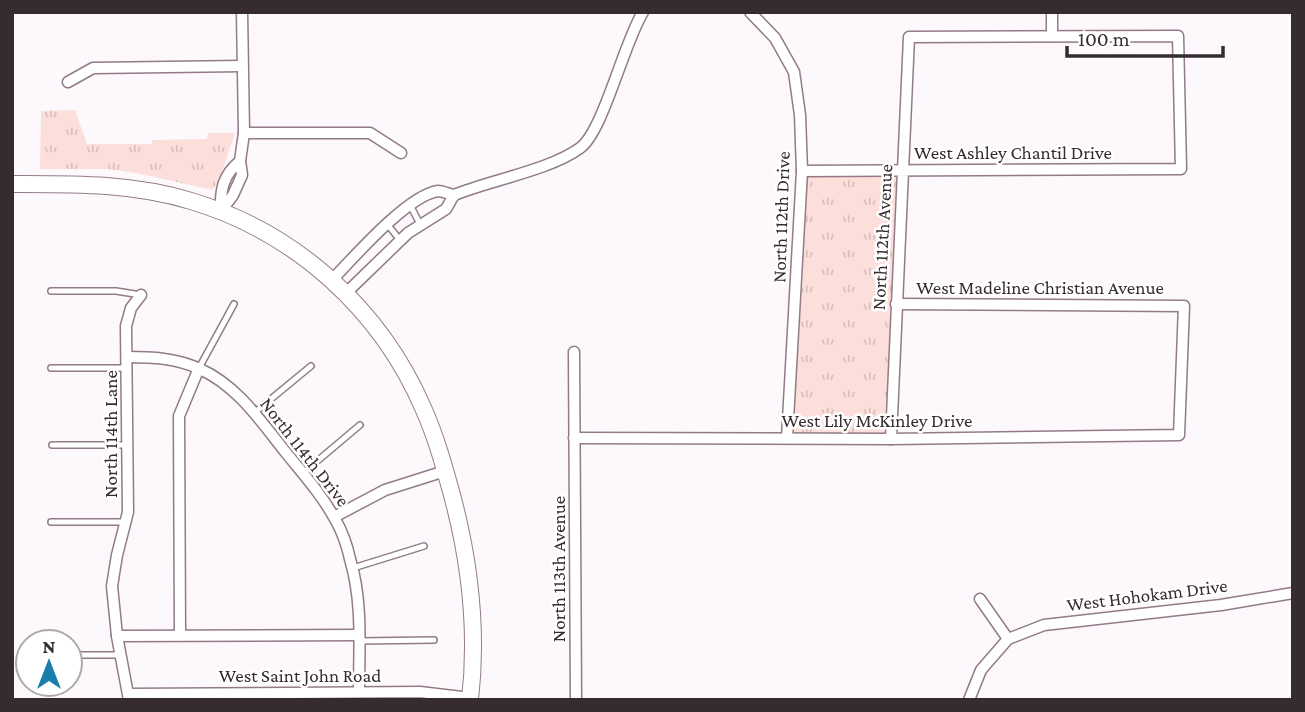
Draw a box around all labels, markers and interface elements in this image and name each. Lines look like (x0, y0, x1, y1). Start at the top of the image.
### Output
scale bar (1067, 14, 1223, 58)
text: 100 m (1078, 27, 1130, 51)
street label: West Ashley Chantil Drive (914, 142, 1112, 163)
street label: North 112th Drive (768, 151, 794, 283)
street label: North 112th Avenue (868, 163, 896, 311)
street label: West Madeline Christian Avenue (916, 277, 1164, 298)
street label: North 114th Lane (100, 370, 121, 498)
street label: North 114th Drive (256, 393, 354, 511)
street label: West Lily McKinley Drive (782, 410, 972, 431)
street label: North 113th Avenue (548, 496, 569, 642)
street label: West Hohokam Drive (1065, 575, 1229, 615)
north arrow (14, 628, 84, 698)
text: N (43, 636, 56, 657)
street label: West Saint John Road (219, 665, 381, 686)

